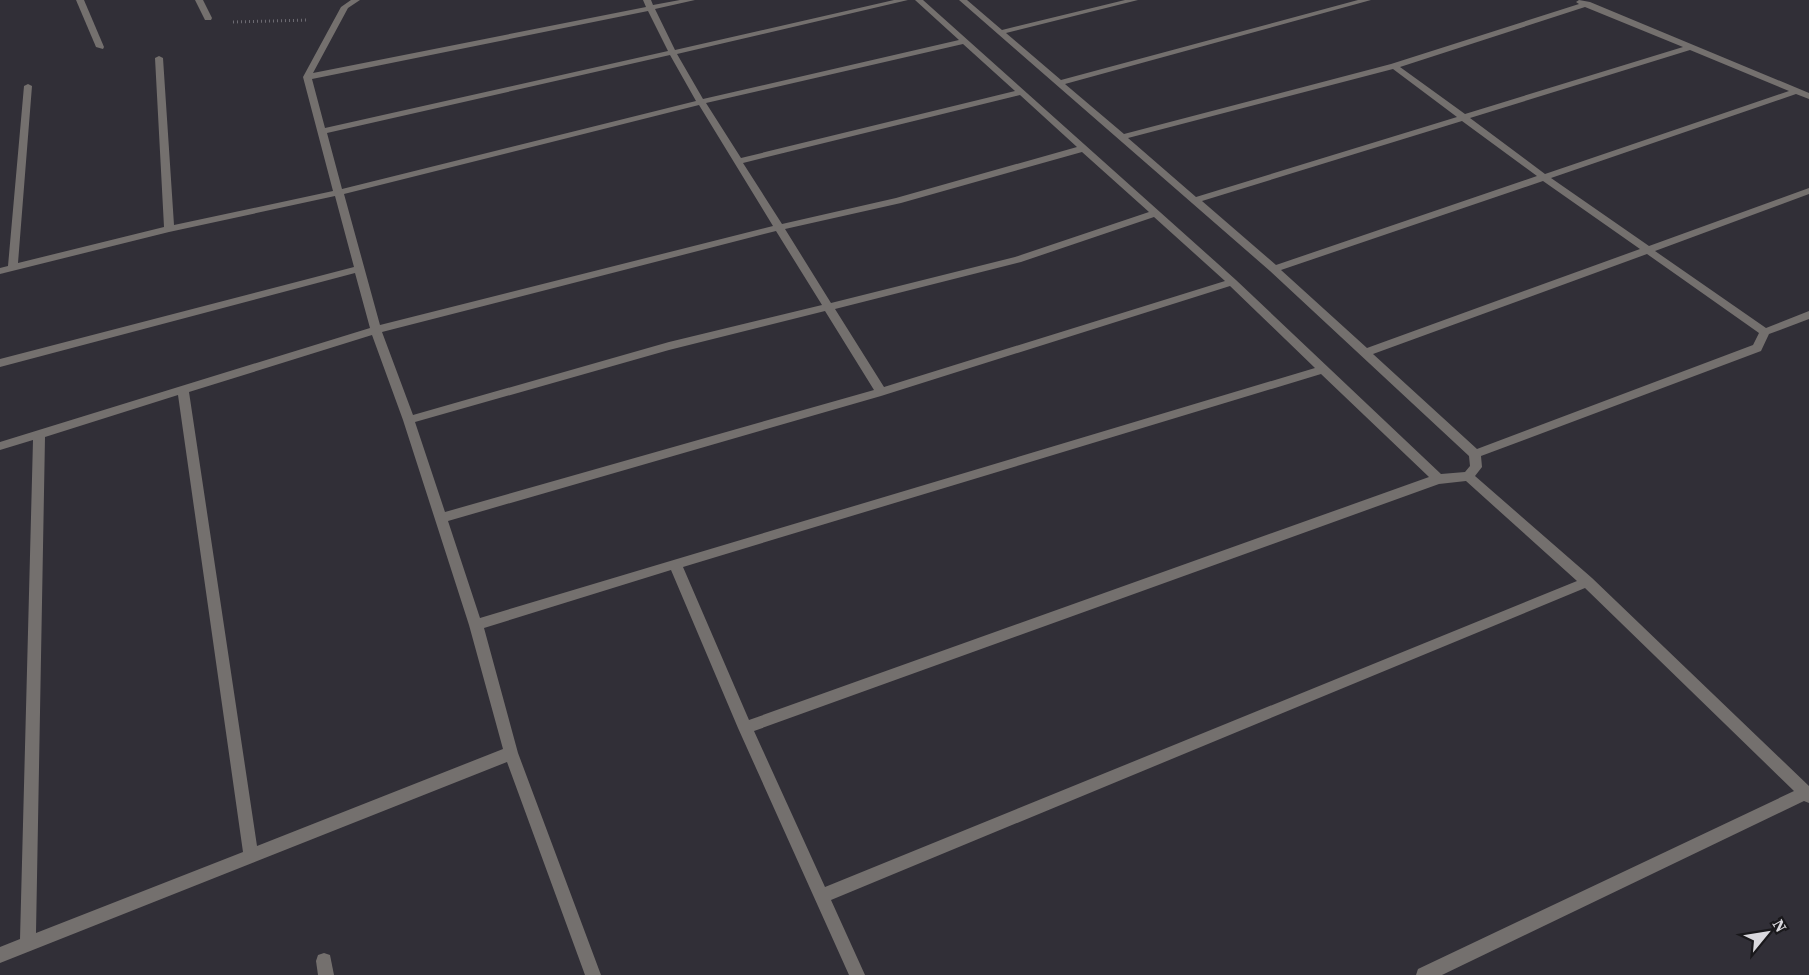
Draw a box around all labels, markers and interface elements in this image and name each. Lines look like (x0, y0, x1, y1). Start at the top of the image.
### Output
north arrow (1737, 903, 1797, 963)
text: N (1768, 915, 1793, 936)

